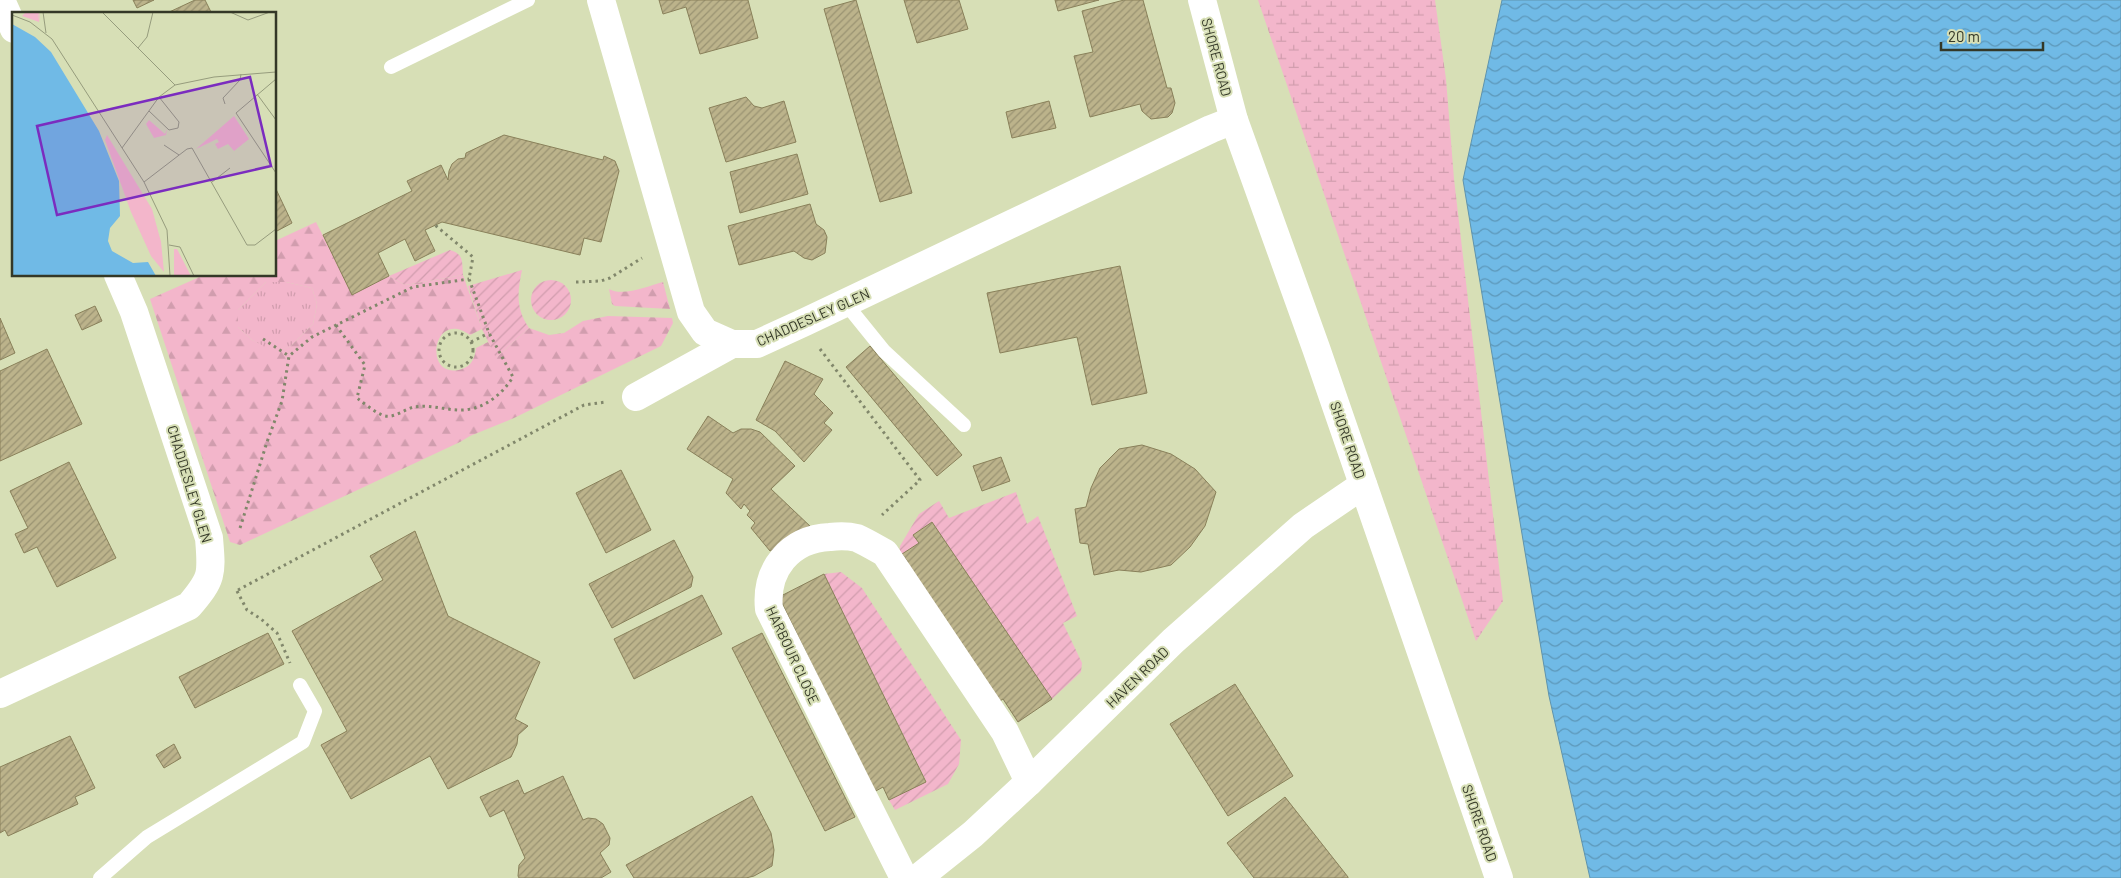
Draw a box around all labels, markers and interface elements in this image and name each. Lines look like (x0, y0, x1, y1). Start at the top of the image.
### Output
inset map (12, 12, 276, 276)
street label: SHORE ROAD (1198, 16, 1236, 98)
scale bar (1941, 20, 2044, 52)
text: 20 m (1948, 27, 1980, 45)
street label: CHADDESLEY GLEN (754, 284, 872, 350)
street label: SHORE ROAD (1327, 399, 1369, 481)
street label: CHADDESLEY GLEN (164, 423, 216, 545)
street label: HARBOUR CLOSE (763, 603, 823, 707)
street label: HAVEN ROAD (1102, 643, 1172, 711)
street label: SHORE ROAD (1459, 782, 1501, 864)

